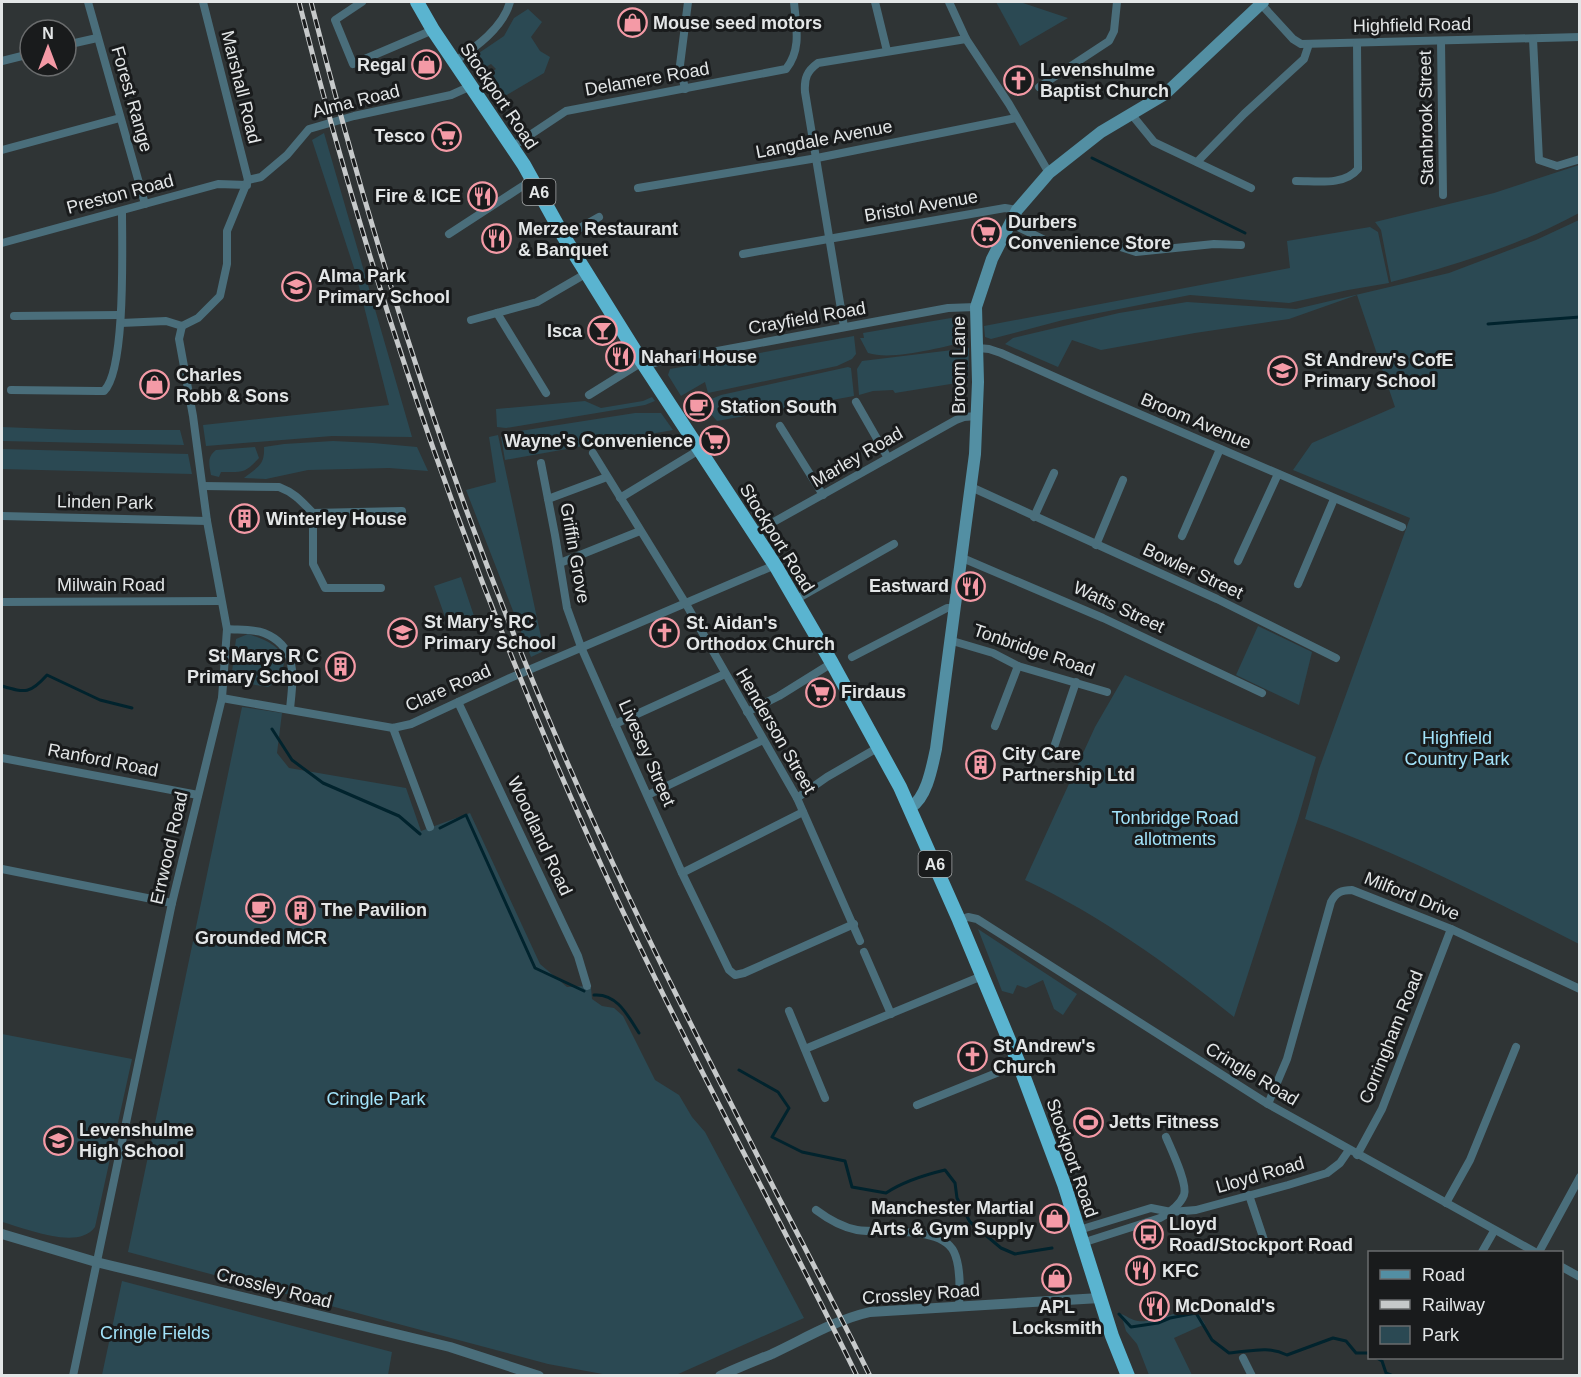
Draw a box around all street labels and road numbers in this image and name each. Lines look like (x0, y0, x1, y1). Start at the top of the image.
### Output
street label: Highfield Road (1353, 14, 1471, 36)
street label: Marshall Road (217, 28, 265, 146)
street label: Stockport Road (456, 39, 542, 153)
street label: Forest Range (107, 44, 157, 154)
street label: Stanbrook Street (1415, 50, 1437, 186)
street label: Delamere Road (583, 58, 711, 100)
street label: Alma Road (310, 81, 402, 121)
street label: Langdale Avenue (754, 116, 894, 162)
street label: Preston Road (64, 170, 176, 218)
road number: A6 (522, 179, 556, 205)
street label: Bristol Avenue (863, 186, 979, 226)
street label: Crayfield Road (747, 298, 867, 338)
street label: Broom Lane (949, 316, 969, 414)
street label: Broom Avenue (1138, 389, 1254, 453)
street label: Marley Road (808, 423, 906, 491)
street label: Stockport Road (736, 480, 818, 596)
street label: Linden Park (57, 491, 154, 513)
street label: Griffin Grove (556, 501, 594, 605)
street label: Bowler Street (1140, 539, 1246, 603)
street label: Milwain Road (57, 575, 165, 595)
street label: Watts Street (1070, 577, 1168, 637)
street label: Tonbridge Road (971, 620, 1097, 680)
street label: Clare Road (402, 660, 494, 716)
street label: Henderson Street (732, 665, 820, 797)
street label: Livesey Street (615, 697, 679, 809)
street label: Ranford Road (46, 739, 160, 781)
street label: Woodland Road (504, 773, 576, 899)
street label: Errwood Road (146, 790, 192, 906)
road number: A6 (918, 851, 952, 877)
street label: Milford Drive (1361, 868, 1463, 924)
street label: Corringham Road (1355, 967, 1427, 1107)
street label: Cringle Road (1202, 1038, 1302, 1110)
street label: Stockport Road (1042, 1096, 1102, 1220)
street label: Lloyd Road (1213, 1153, 1307, 1197)
street label: Crossley Road (214, 1264, 334, 1312)
street label: Crossley Road (861, 1280, 981, 1308)

